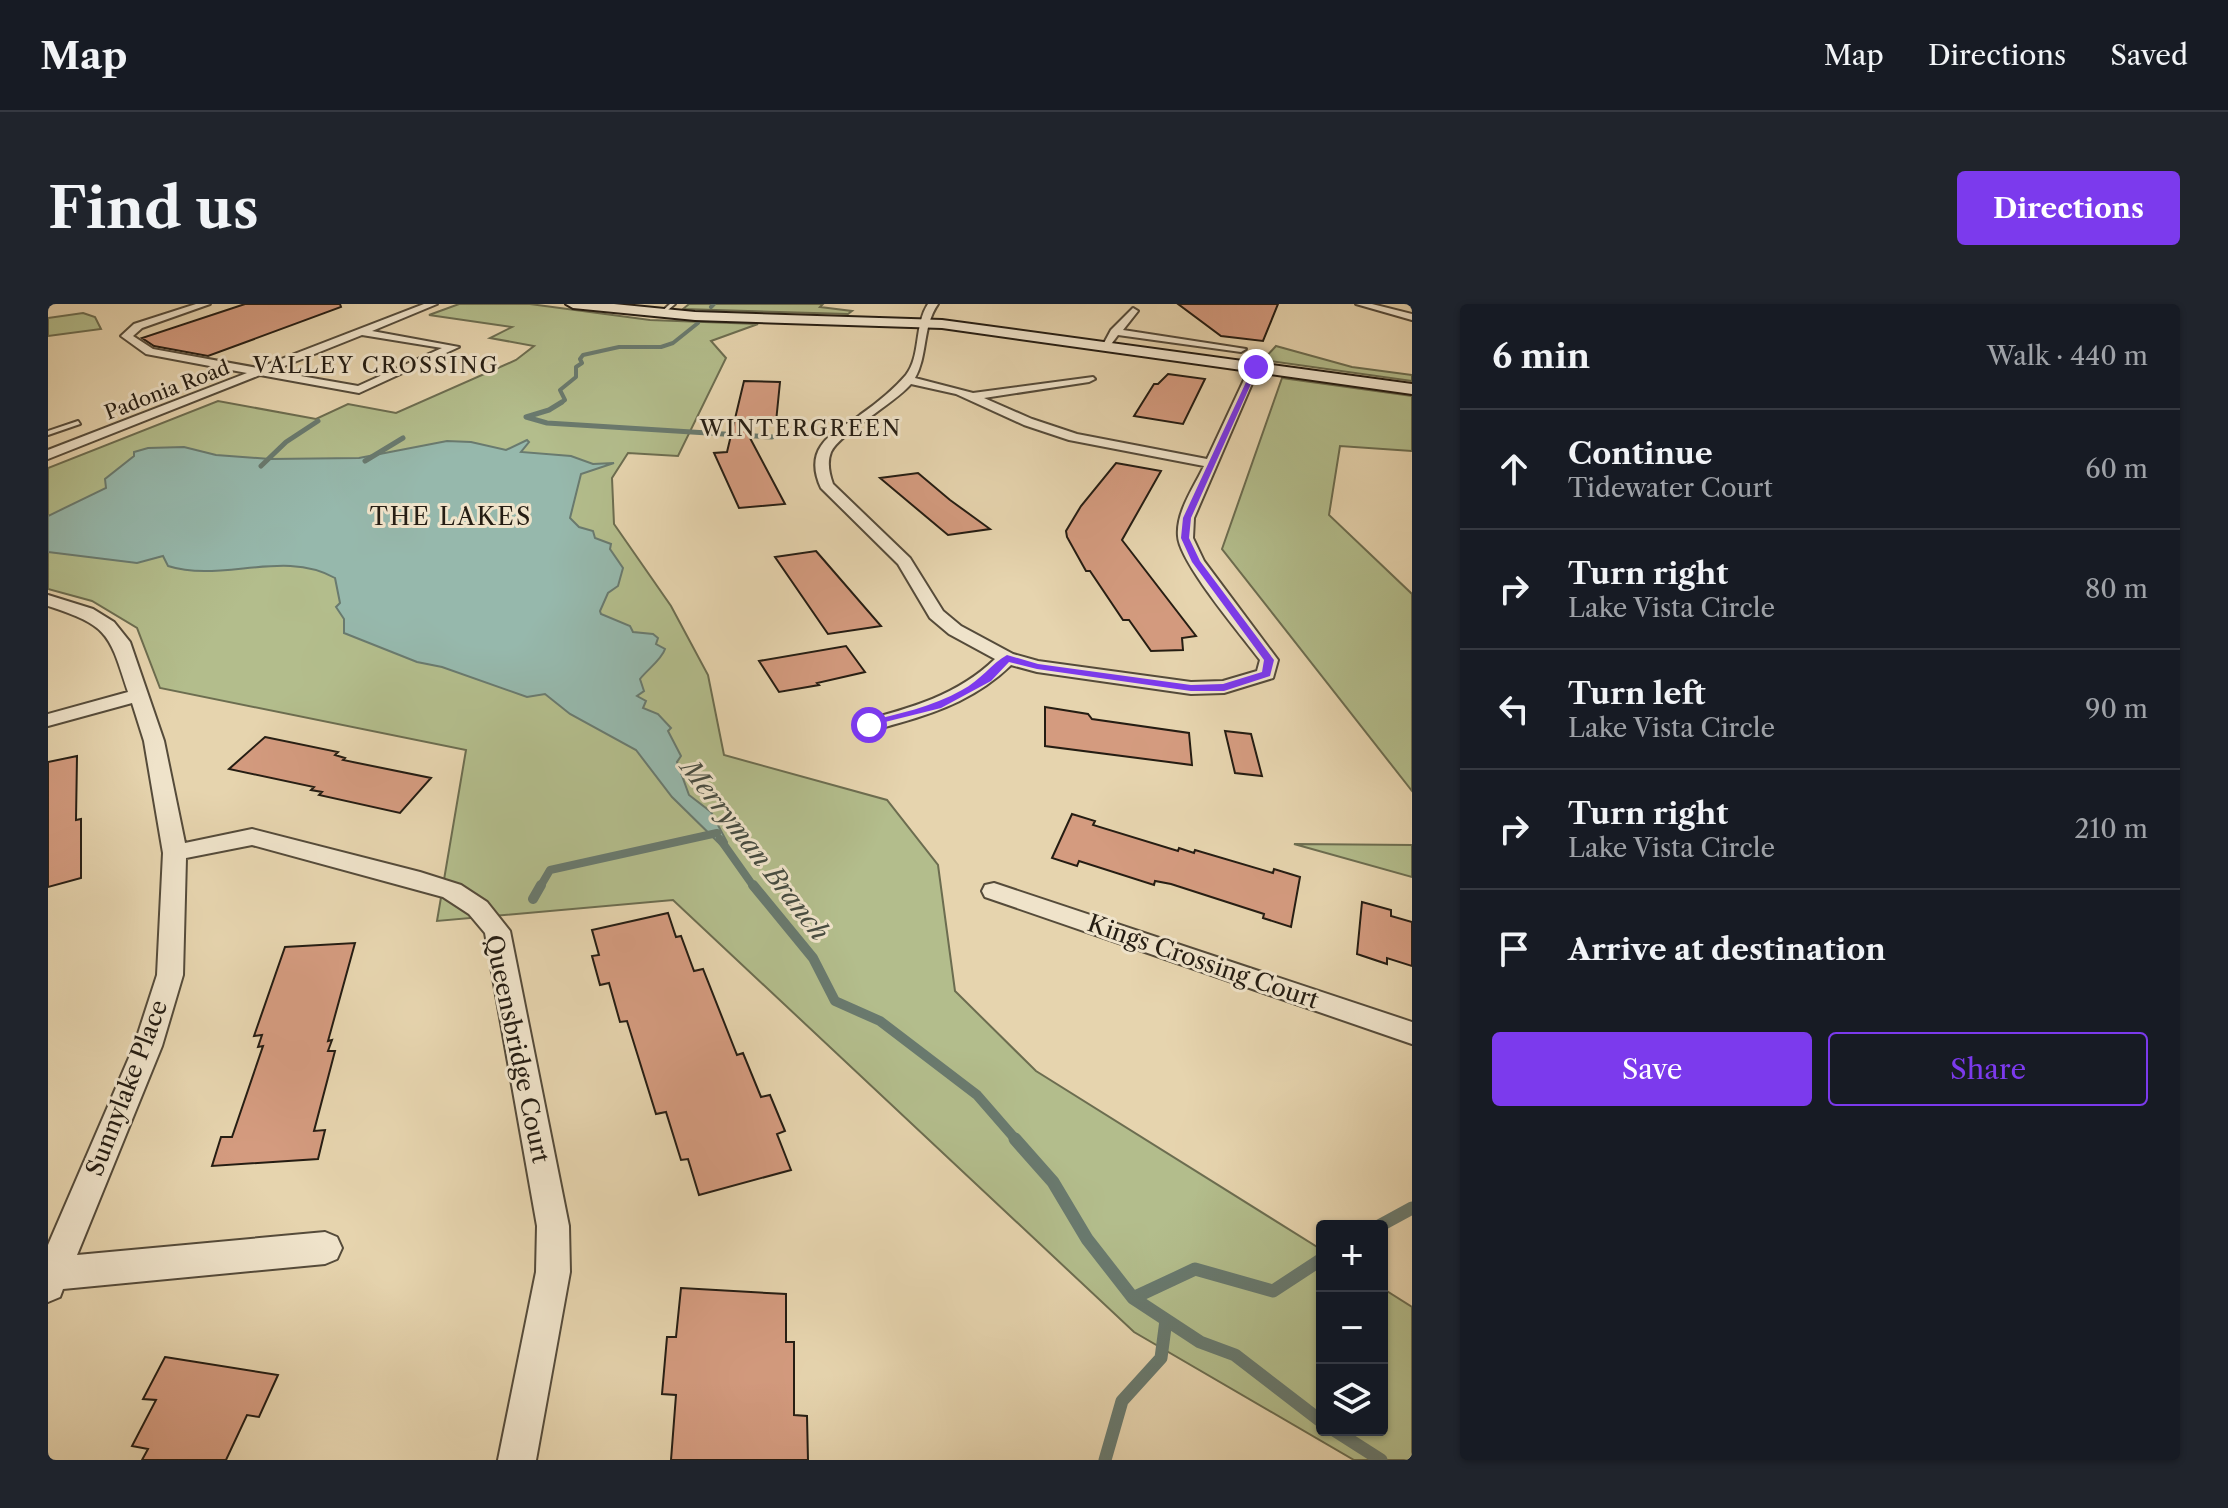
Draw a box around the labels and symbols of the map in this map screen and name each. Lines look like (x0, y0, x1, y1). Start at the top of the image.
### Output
route end (1238, 349, 1274, 385)
district label: VALLEY CROSSING (252, 352, 499, 379)
street label: Padonia Road (101, 355, 233, 425)
district label: WINTERGREEN (699, 415, 902, 442)
district label: THE LAKES (370, 502, 532, 531)
route start (851, 707, 887, 743)
water label: Merryman Branch (672, 751, 836, 947)
street label: Kings Crossing Court (1084, 908, 1323, 1015)
street label: Queensbridge Court (479, 932, 556, 1166)
street label: Sunnylake Place (80, 996, 173, 1180)

